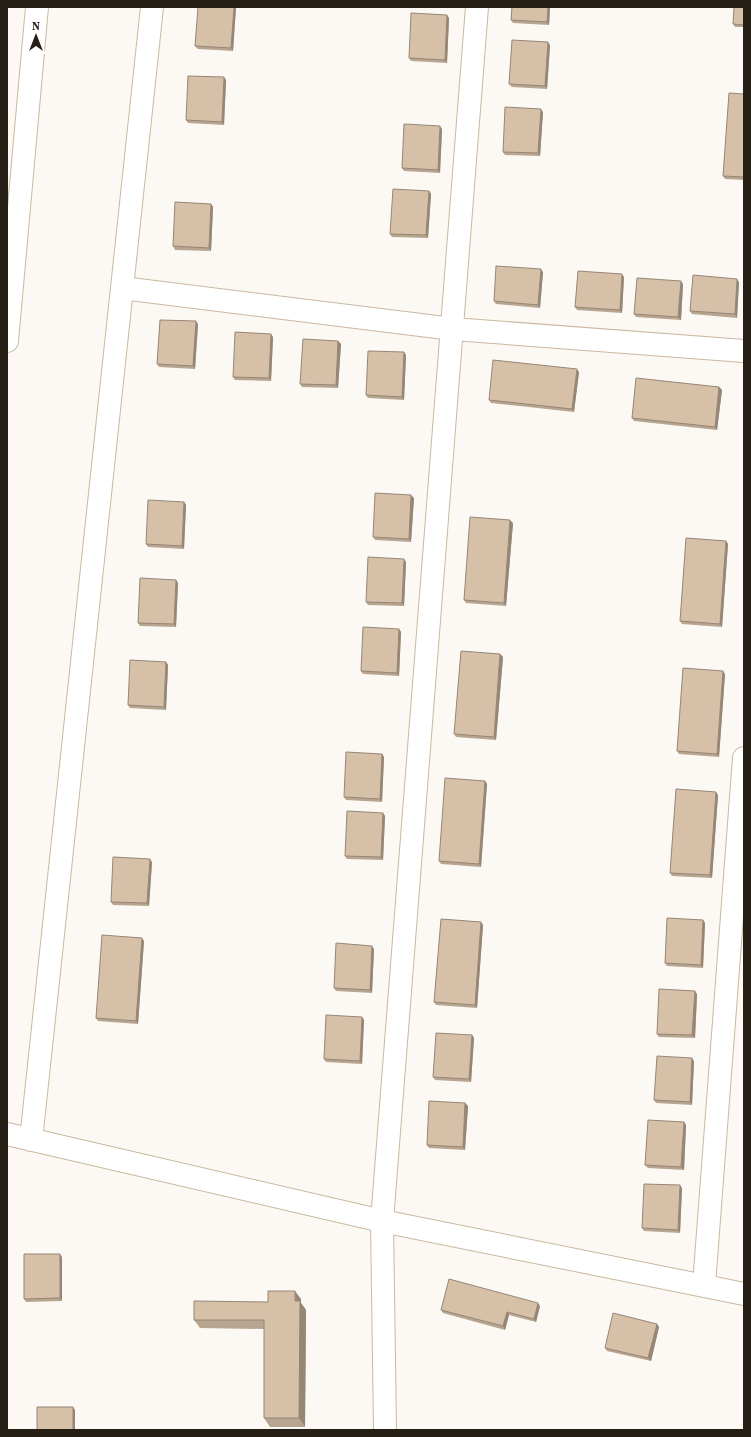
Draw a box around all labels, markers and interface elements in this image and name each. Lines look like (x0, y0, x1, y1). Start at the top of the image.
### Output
north arrow (16, 16, 56, 56)
text: N (32, 19, 40, 34)

